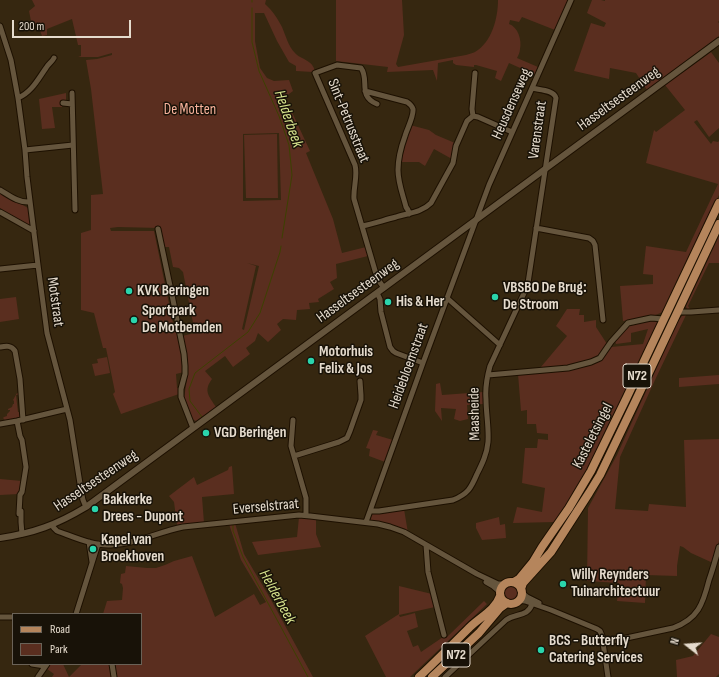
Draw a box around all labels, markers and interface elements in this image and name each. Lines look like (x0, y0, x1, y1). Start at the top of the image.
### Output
scale bar (14, 12, 133, 38)
text: 200 m (19, 19, 44, 34)
street label: Hasseltsesteenweg (574, 63, 664, 135)
street label: Heusdenseweg (488, 66, 536, 142)
street label: Sint-Petrusstraat (323, 77, 373, 165)
water label: Helderbeek (269, 88, 307, 150)
street label: Varenstraat (525, 100, 551, 160)
park label: De Motten (164, 101, 216, 119)
street label: Hasseltsesteenweg (313, 255, 403, 327)
street label: Motstraat (43, 276, 67, 328)
place label: VBSBO De Brug: De Stroom (503, 279, 587, 314)
place label: KVK Beringen (137, 282, 209, 300)
marker: KVK Beringen (124, 286, 134, 296)
marker: VBSBO De Brug: De Stroom (490, 292, 500, 302)
place label: His & Her (396, 293, 444, 311)
marker: His & Her (383, 297, 393, 307)
place label: Sportpark De Motbemden (142, 302, 222, 337)
marker: Sportpark De Motbemden (129, 315, 139, 325)
street label: Heidebloemstraat (385, 321, 433, 411)
place label: Motorhuis Felix & Jos (319, 343, 373, 378)
marker: Motorhuis Felix & Jos (306, 356, 316, 366)
road number: N72 (623, 364, 651, 388)
street label: Maasheide (466, 387, 484, 441)
street label: Kasteletsingel (569, 400, 617, 472)
place label: VGD Beringen (214, 424, 286, 442)
marker: VGD Beringen (201, 428, 211, 438)
street label: Hasseltsesteenweg (51, 446, 141, 516)
place label: Bakkerke Drees - Dupont (103, 491, 183, 526)
street label: Everselstraat (232, 495, 300, 519)
marker: Bakkerke Drees - Dupont (90, 504, 100, 514)
place label: Kapel van Broekhoven (101, 531, 164, 566)
marker: Kapel van Broekhoven (88, 544, 98, 554)
water label: Helderbeek (254, 566, 300, 628)
place label: Willy Reynders Tuinarchitectuur (571, 566, 660, 601)
marker: Willy Reynders Tuinarchitectuur (558, 579, 568, 589)
legend (12, 613, 142, 665)
text: Road (50, 622, 70, 637)
north arrow (667, 625, 707, 665)
place label: BCS - Butterfly Catering Services (549, 632, 643, 667)
text: N (668, 637, 682, 646)
text: Park (50, 642, 68, 657)
road number: N72 (442, 643, 470, 667)
marker: BCS - Butterfly Catering Services (536, 645, 546, 655)

